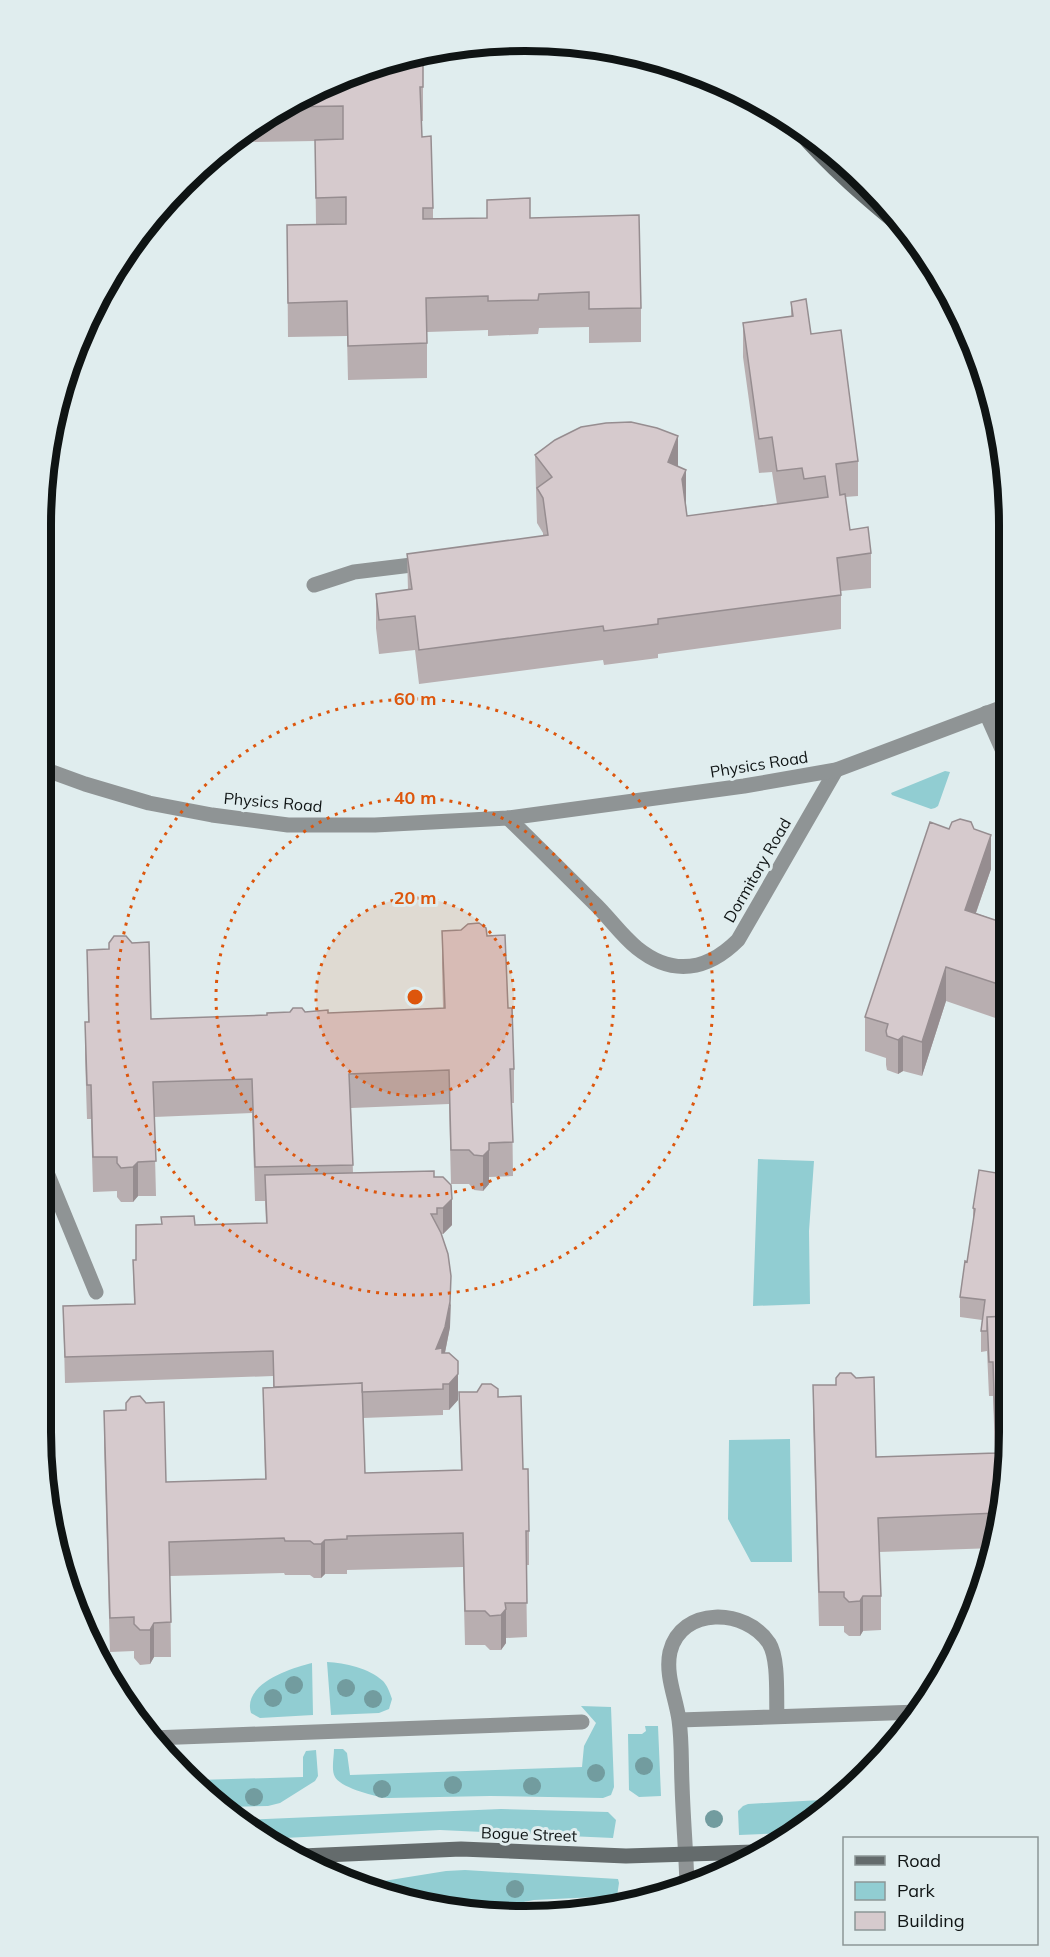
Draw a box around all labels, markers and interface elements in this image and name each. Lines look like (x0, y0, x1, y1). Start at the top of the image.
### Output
text: 60 m (394, 687, 436, 710)
street label: Physics Road (709, 746, 809, 782)
text: 40 m (394, 786, 436, 809)
street label: Physics Road (223, 788, 323, 816)
street label: Dormitory Road (719, 814, 795, 926)
text: 20 m (394, 886, 436, 909)
centre of rings (405, 987, 425, 1007)
street label: Bogue Street (481, 1822, 578, 1846)
legend (843, 1837, 1038, 1945)
text: Road (897, 1849, 941, 1872)
text: Park (897, 1879, 936, 1902)
text: Building (897, 1909, 965, 1932)

